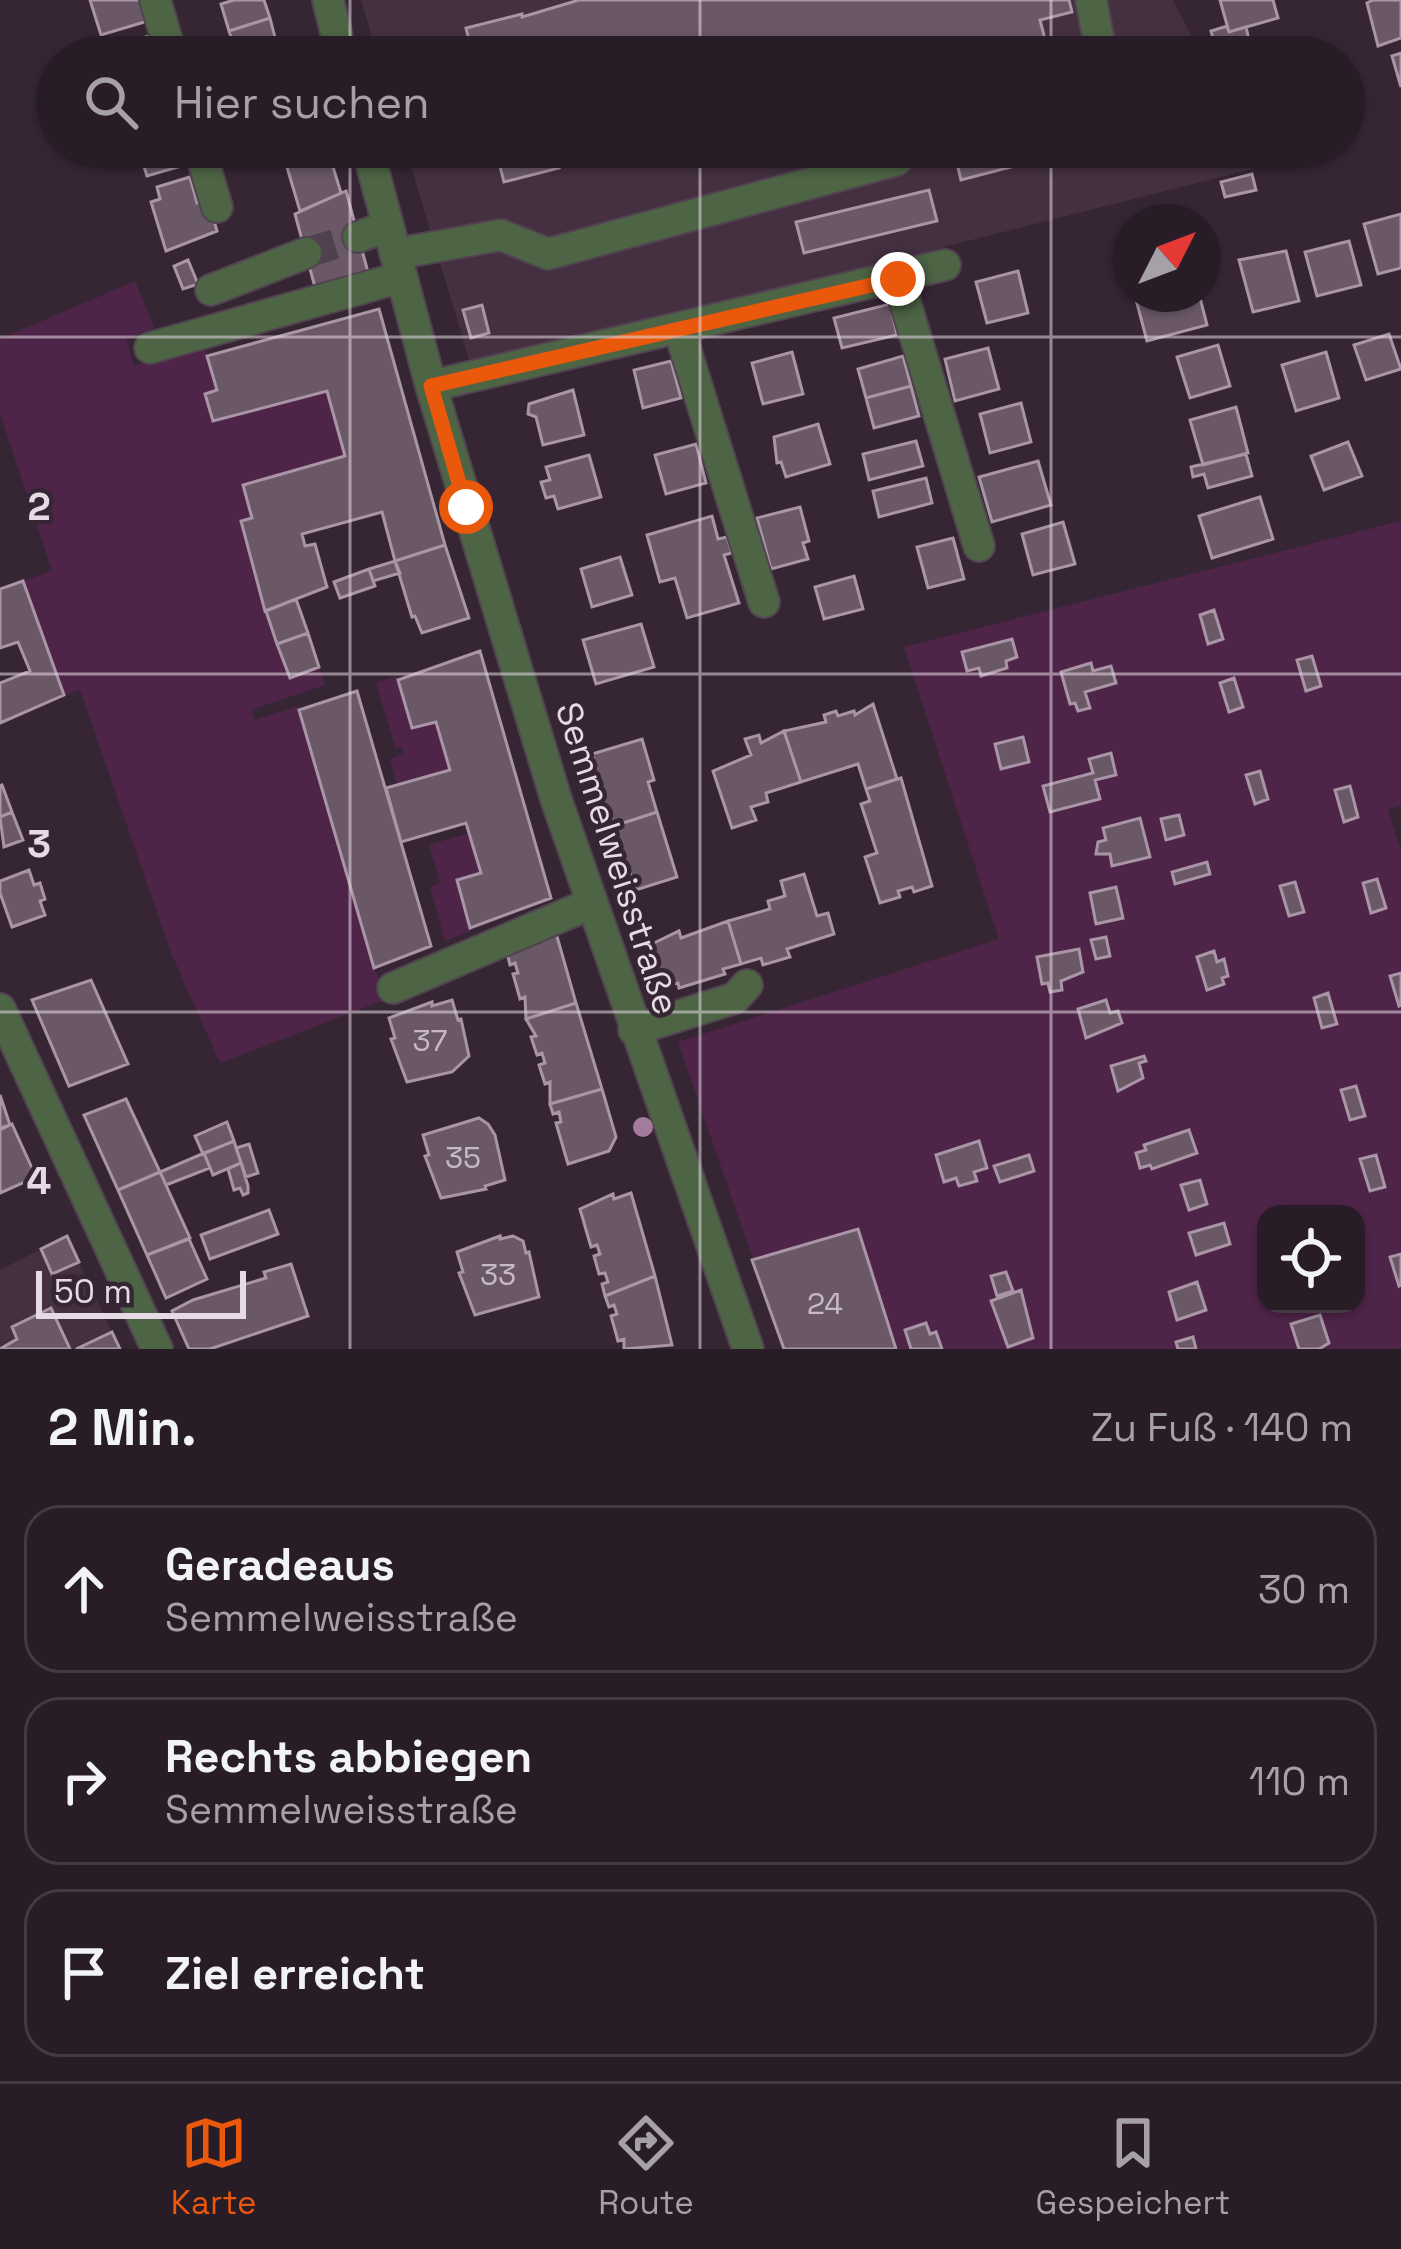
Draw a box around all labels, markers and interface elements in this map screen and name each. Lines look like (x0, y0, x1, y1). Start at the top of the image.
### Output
search box (36, 36, 1365, 168)
icon: search (78, 69, 144, 135)
text: Hier suchen (174, 74, 430, 131)
north arrow (1113, 204, 1221, 312)
route end (871, 252, 925, 306)
route start (439, 480, 493, 534)
text: 2 (27, 482, 51, 531)
street label: Semmelweisstraße (545, 696, 689, 1020)
text: 3 (27, 819, 51, 868)
house number: 37 (412, 1021, 448, 1060)
house number: 35 (445, 1138, 481, 1177)
text: 4 (27, 1156, 51, 1205)
map controls (1257, 1205, 1365, 1313)
button: locate (1257, 1205, 1365, 1313)
house number: 33 (480, 1255, 516, 1294)
scale bar (36, 1265, 246, 1318)
text: 50 m (54, 1271, 132, 1313)
house number: 24 (807, 1284, 843, 1323)
text: 2 Min. (48, 1395, 196, 1460)
text: Zu Fuß · 140 m (1091, 1403, 1353, 1452)
text: Geradeaus (165, 1536, 395, 1593)
icon: ahead (51, 1556, 117, 1622)
text: 30 m (1258, 1565, 1350, 1614)
text: Semmelweisstraße (165, 1593, 518, 1642)
text: Rechts abbiegen (165, 1728, 532, 1785)
icon: right (51, 1748, 117, 1814)
text: 110 m (1249, 1757, 1350, 1806)
text: Semmelweisstraße (165, 1785, 518, 1834)
icon: arrive (51, 1940, 117, 2006)
text: Ziel erreicht (165, 1945, 425, 2002)
tab: Karte (171, 2110, 257, 2224)
tab: Route (598, 2110, 694, 2224)
tab: Gespeichert (1035, 2110, 1230, 2224)

